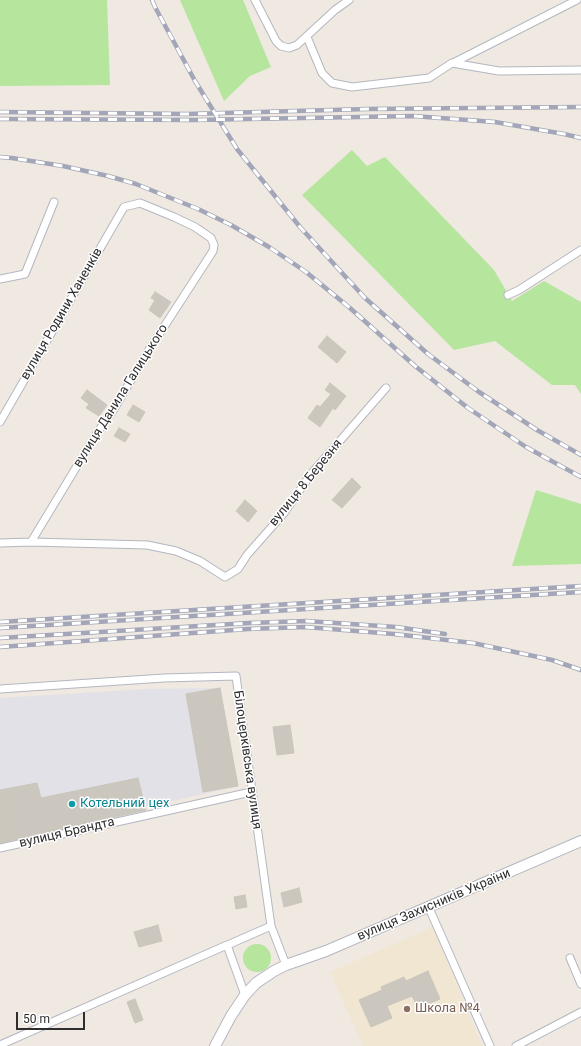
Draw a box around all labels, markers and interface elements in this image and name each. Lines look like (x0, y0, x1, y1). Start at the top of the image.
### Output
street label: вулиця Родини Ханенків (18, 245, 106, 383)
street label: вулиця Данила Галицького (70, 322, 172, 470)
street label: вулиця 8 Березня (266, 436, 346, 530)
street label: Білоцерківська вулиця (230, 690, 264, 830)
place label: Котельний цех (80, 796, 169, 812)
marker: Котельний цех (67, 799, 77, 809)
street label: вулиця Брандта (18, 814, 116, 852)
street label: вулиця Захисників України (355, 866, 513, 944)
place label: Школа №4 (415, 1001, 480, 1017)
scale bar (18, 1004, 87, 1030)
marker: Школа №4 (402, 1004, 412, 1014)
text: 50 m (23, 1012, 50, 1026)

